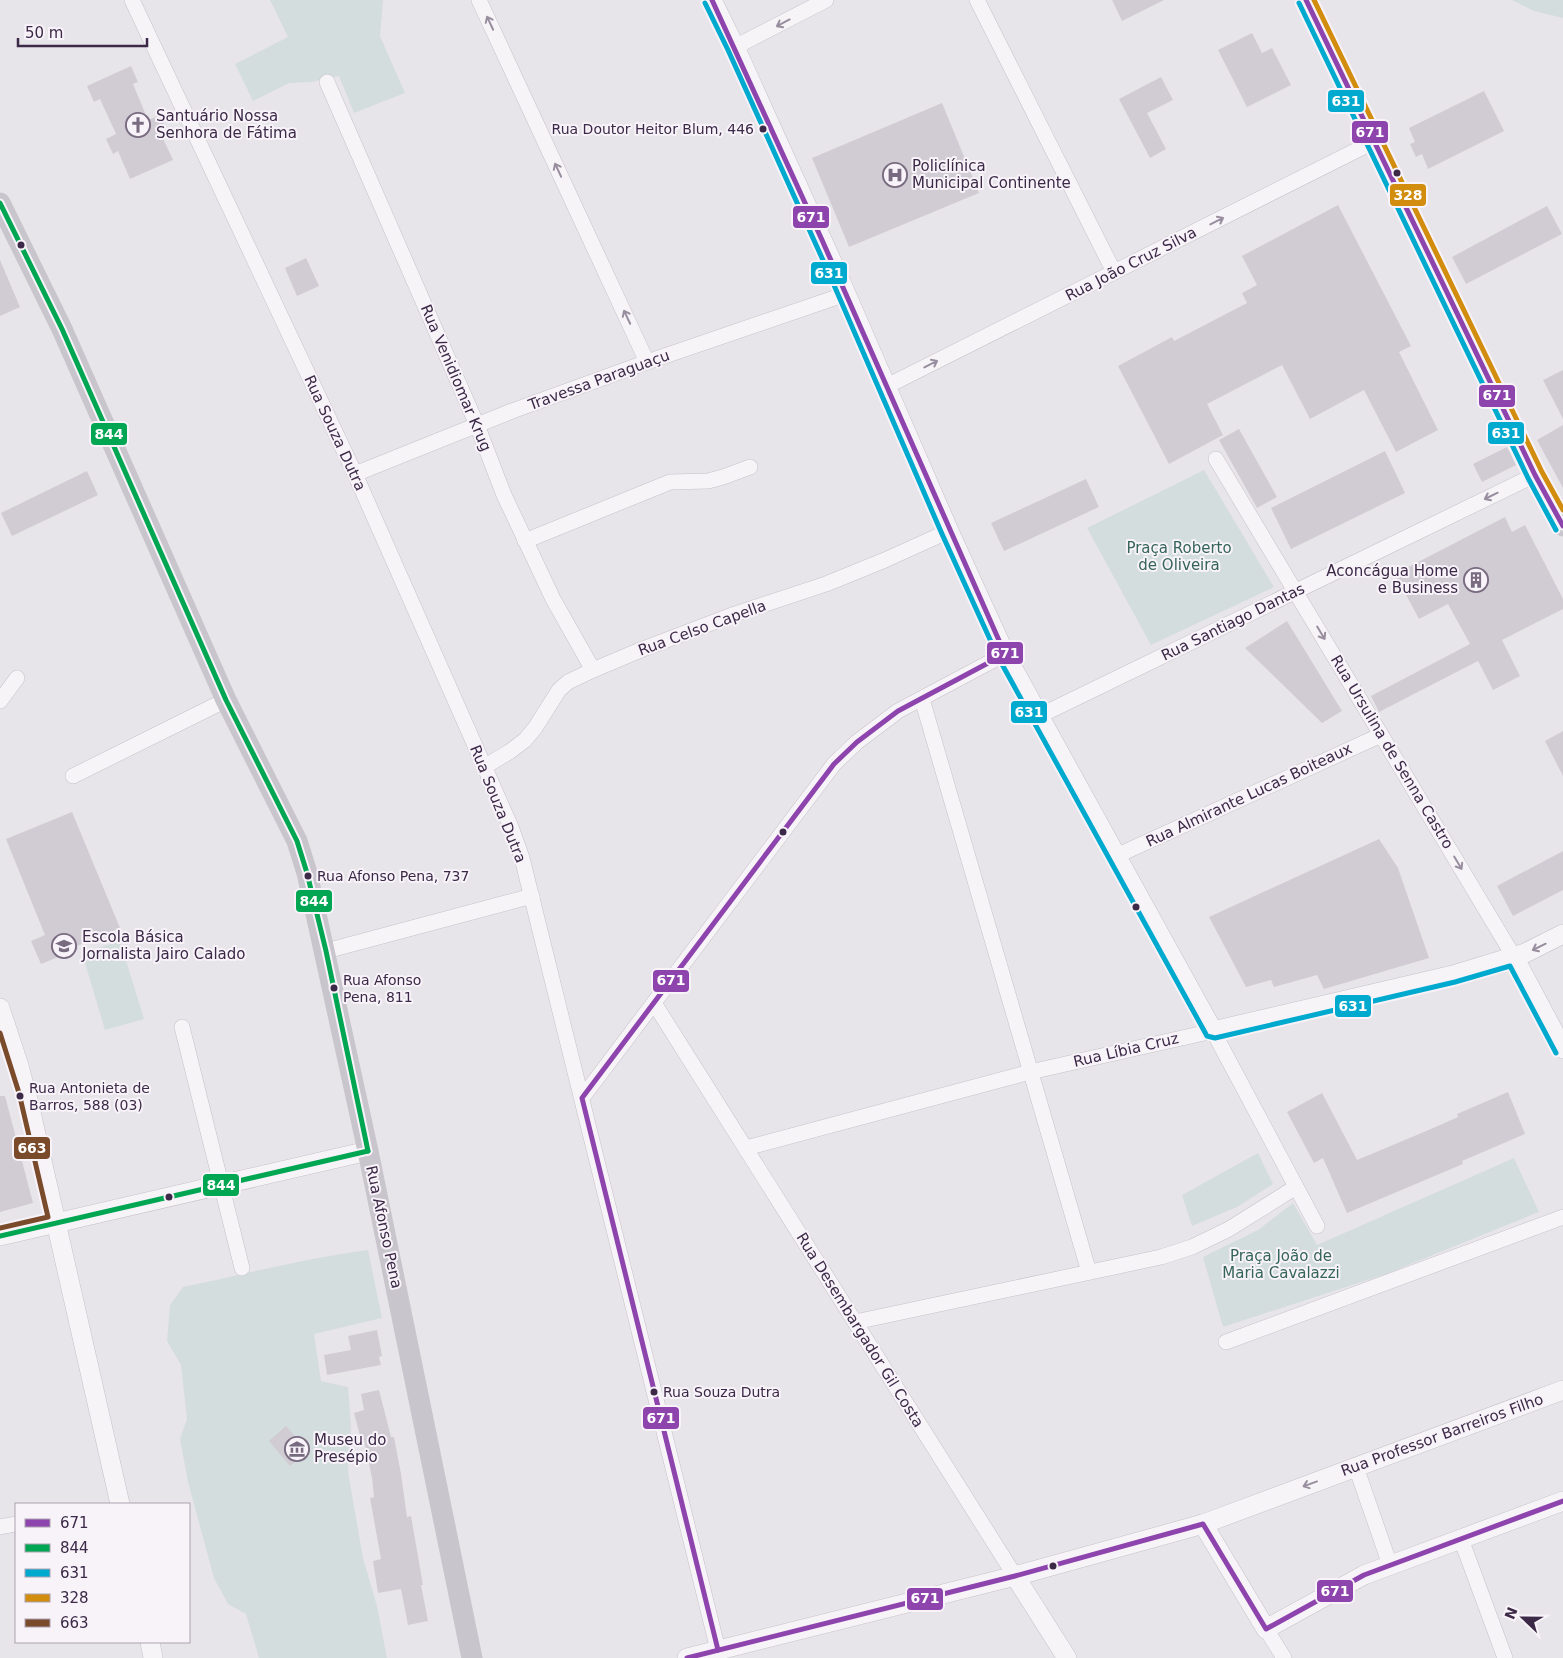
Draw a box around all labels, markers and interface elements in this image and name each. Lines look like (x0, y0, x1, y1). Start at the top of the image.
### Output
scale bar (18, 15, 146, 47)
one-way arrow (485, 16, 494, 31)
one-way arrow (776, 19, 791, 28)
text: 50 m (25, 24, 63, 42)
line badge: 631 (1327, 89, 1365, 113)
text: 631 (1331, 93, 1361, 109)
place label: Santuário Nossa Senhora de Fátima (156, 107, 297, 142)
church icon: Santuário Nossa Senhora de Fátima (125, 112, 151, 138)
line badge: 671 (1351, 120, 1389, 144)
place label: Rua Doutor Heitor Blum, 446 (552, 121, 754, 137)
marker: Rua Doutor Heitor Blum, 446 (758, 124, 768, 134)
text: 671 (1355, 124, 1385, 140)
place label: Policlínica Municipal Continente (912, 157, 1071, 192)
hospital icon: Policlínica Municipal Continente (882, 162, 908, 188)
one-way arrow (553, 163, 563, 178)
unlabelled marker (1392, 168, 1402, 178)
line badge: 328 (1389, 183, 1427, 207)
text: 328 (1393, 187, 1423, 203)
line badge: 671 (792, 205, 830, 229)
text: 671 (796, 209, 826, 225)
one-way arrow (1209, 216, 1224, 225)
street label: Rua João Cruz Silva (1062, 223, 1200, 305)
unlabelled marker (16, 240, 26, 250)
line badge: 631 (810, 261, 848, 285)
text: 631 (814, 265, 844, 281)
street label: Rua Venidiomar Krug (417, 302, 495, 454)
one-way arrow (622, 310, 632, 325)
street label: Travessa Paraguaçu (525, 346, 672, 414)
one-way arrow (923, 359, 938, 369)
street label: Rua Souza Dutra (300, 372, 370, 494)
line badge: 671 (1478, 384, 1516, 408)
text: 671 (1482, 387, 1512, 403)
line badge: 631 (1487, 421, 1525, 445)
line badge: 844 (90, 422, 128, 446)
text: 631 (1491, 425, 1521, 441)
text: 844 (94, 426, 124, 442)
one-way arrow (1484, 492, 1499, 501)
park label: Praça Roberto de Oliveira (1126, 539, 1232, 574)
place label: Aconcágua Home e Business (1326, 562, 1458, 597)
building icon: Aconcágua Home e Business (1463, 567, 1489, 593)
street label: Rua Santiago Dantas (1158, 579, 1308, 665)
street label: Rua Celso Capella (636, 596, 768, 660)
one-way arrow (1316, 626, 1326, 640)
line badge: 671 (986, 641, 1024, 665)
text: 671 (990, 645, 1020, 661)
street label: Rua Ursulina de Senna Castro (1327, 652, 1457, 852)
line badge: 631 (1010, 700, 1048, 724)
text: 631 (1014, 704, 1044, 720)
street label: Rua Almirante Lucas Boiteaux (1143, 739, 1355, 851)
street label: Rua Souza Dutra (466, 742, 530, 866)
unlabelled marker (778, 827, 788, 837)
one-way arrow (1453, 856, 1463, 870)
place label: Rua Afonso Pena, 737 (317, 868, 469, 884)
marker: Rua Afonso Pena, 737 (303, 871, 313, 881)
line badge: 844 (295, 889, 333, 913)
text: 844 (299, 893, 329, 909)
unlabelled marker (1131, 902, 1141, 912)
place label: Escola Básica Jornalista Jairo Calado (81, 928, 245, 963)
school or university icon: Escola Básica Jornalista Jairo Calado (51, 933, 77, 959)
one-way arrow (1532, 943, 1547, 952)
line badge: 671 (652, 969, 690, 993)
place label: Rua Afonso Pena, 811 (343, 972, 421, 1005)
text: 671 (656, 972, 686, 988)
marker: Rua Afonso Pena, 811 (329, 983, 339, 993)
line badge: 631 (1334, 994, 1372, 1018)
text: 631 (1338, 998, 1368, 1014)
street label: Rua Líbia Cruz (1072, 1029, 1180, 1071)
place label: Rua Antonieta de Barros, 588 (03) (29, 1080, 150, 1113)
marker: Rua Antonieta de Barros, 588 (03) (15, 1091, 25, 1101)
line badge: 663 (13, 1136, 51, 1160)
text: 663 (17, 1140, 47, 1156)
street label: Rua Afonso Pena (362, 1164, 406, 1290)
line badge: 844 (202, 1173, 240, 1197)
text: 844 (206, 1177, 236, 1193)
unlabelled marker (164, 1192, 174, 1202)
street label: Rua Desembargador Gil Costa (793, 1229, 927, 1431)
park label: Praça João de Maria Cavalazzi (1222, 1247, 1340, 1282)
place label: Rua Souza Dutra (663, 1384, 780, 1400)
marker: Rua Souza Dutra (649, 1387, 659, 1397)
street label: Rua Professor Barreiros Filho (1338, 1390, 1546, 1480)
line badge: 671 (642, 1406, 680, 1430)
text: 671 (646, 1410, 676, 1426)
place label: Museu do Presépio (314, 1431, 386, 1466)
museum icon: Museu do Presépio (284, 1436, 310, 1462)
one-way arrow (1303, 1480, 1318, 1489)
legend (15, 1503, 190, 1643)
text: 671 (60, 1514, 89, 1532)
text: 844 (60, 1539, 89, 1557)
unlabelled marker (1048, 1561, 1058, 1571)
text: 631 (60, 1564, 89, 1582)
line badge: 671 (1316, 1579, 1354, 1603)
text: 671 (1320, 1583, 1350, 1599)
line badge: 671 (906, 1587, 944, 1611)
text: 328 (60, 1589, 89, 1607)
text: 671 (910, 1590, 940, 1606)
north arrow (1498, 1593, 1548, 1643)
text: N (1501, 1605, 1521, 1622)
text: 663 (60, 1614, 89, 1632)

